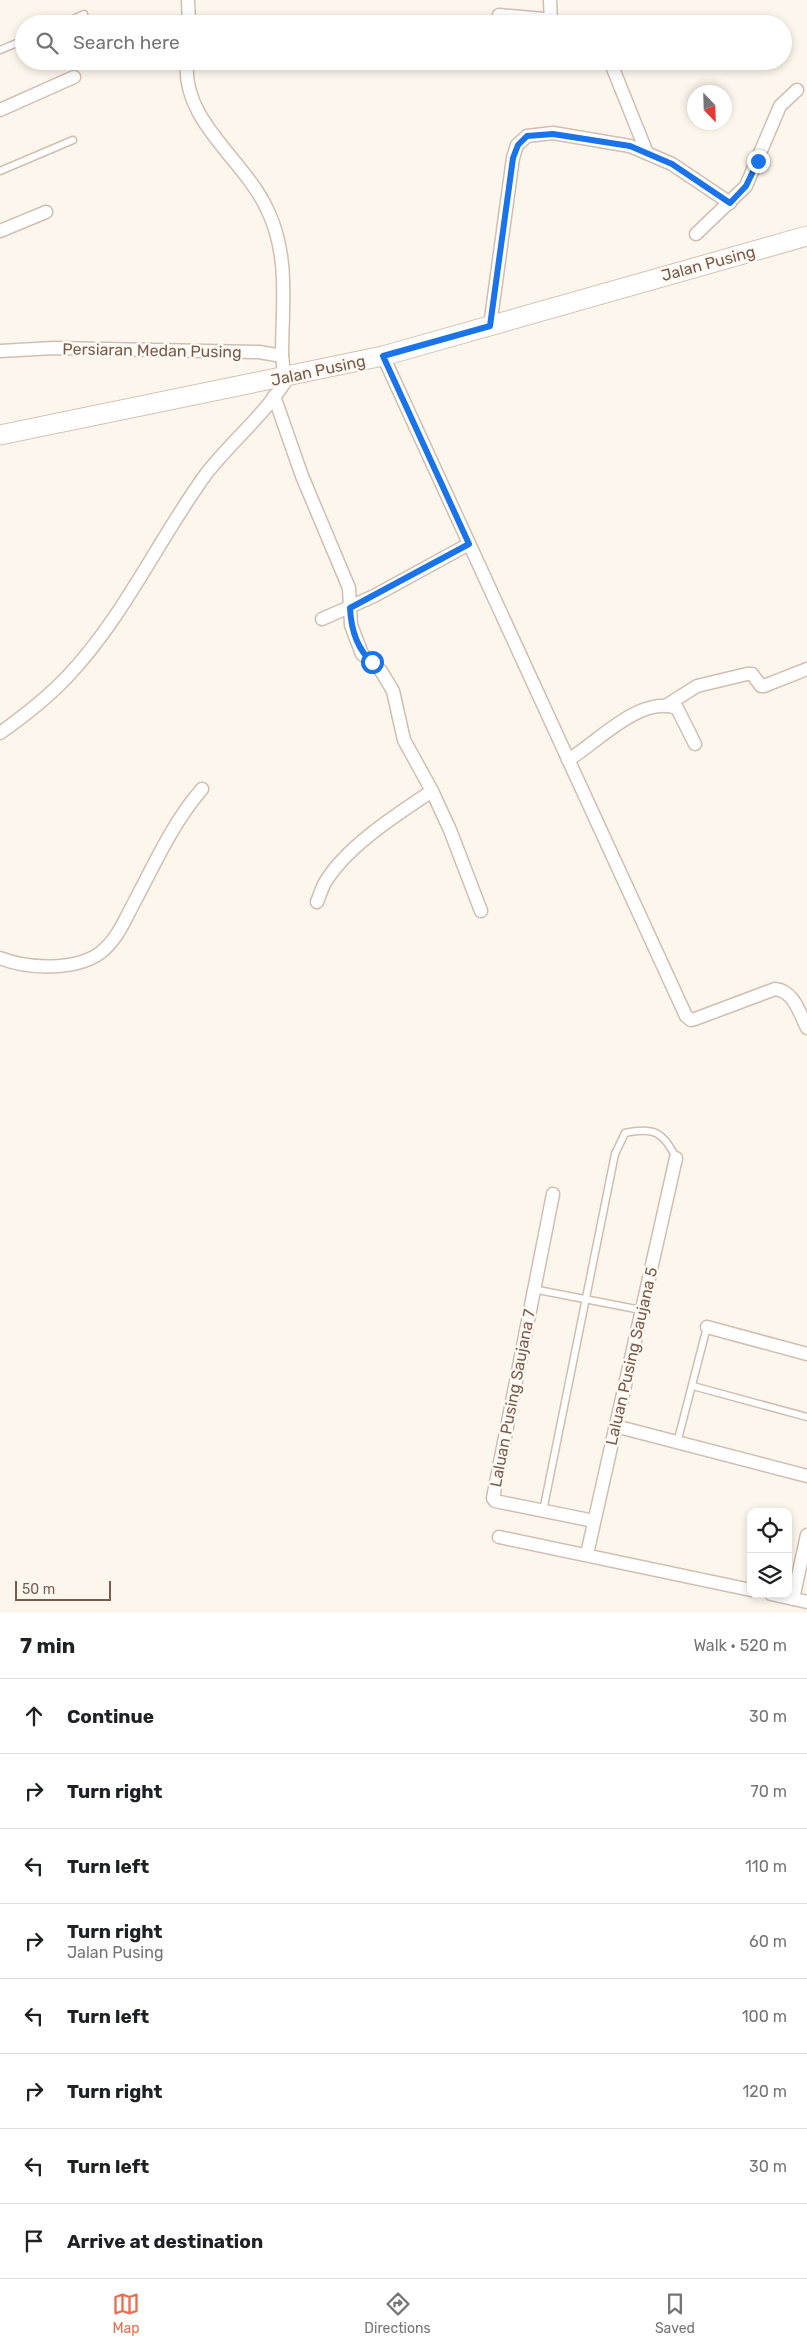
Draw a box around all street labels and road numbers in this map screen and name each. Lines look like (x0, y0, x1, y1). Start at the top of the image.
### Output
street label: Jalan Pusing (659, 242, 757, 285)
street label: Persiaran Medan Pusing (62, 339, 242, 362)
street label: Jalan Pusing (269, 351, 367, 390)
street label: Laluan Pusing Saujana 5 (602, 1265, 661, 1447)
street label: Laluan Pusing Saujana 7 (486, 1307, 539, 1489)

